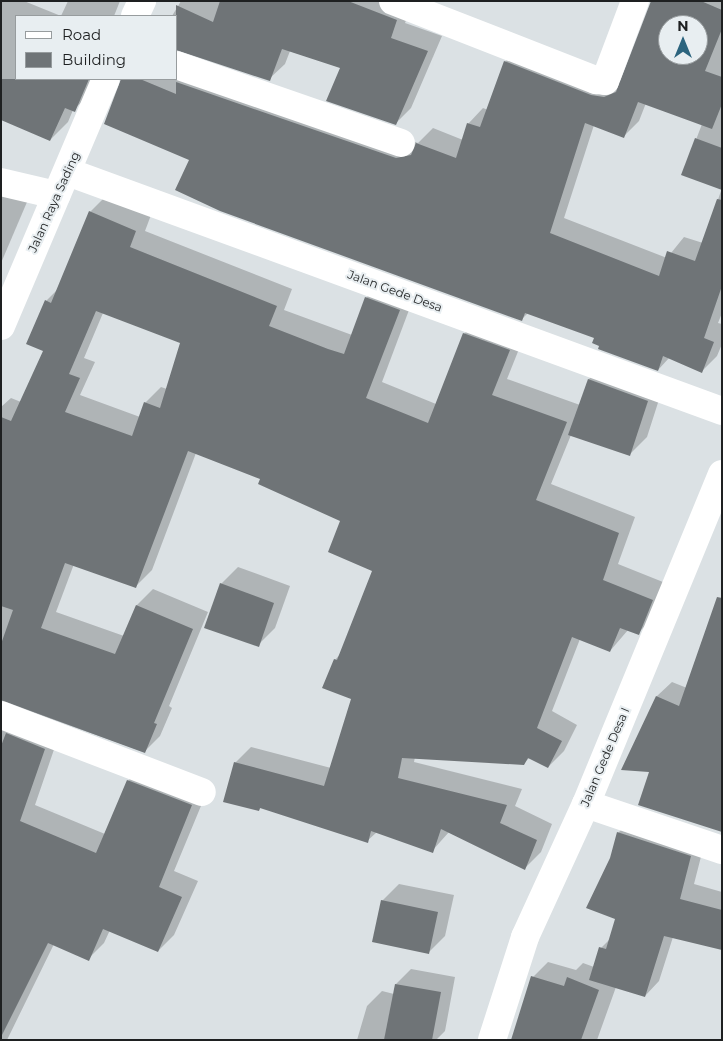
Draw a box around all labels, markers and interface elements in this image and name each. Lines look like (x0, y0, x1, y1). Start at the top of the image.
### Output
legend (15, 15, 178, 80)
north arrow (658, 15, 708, 65)
text: N (677, 17, 689, 35)
text: Road (62, 25, 101, 44)
text: Building (62, 50, 126, 69)
street label: Jalan Raya Sading (25, 149, 83, 255)
street label: Jalan Gede Desa (346, 267, 444, 315)
street label: Jalan Gede Desa I (578, 705, 632, 809)

